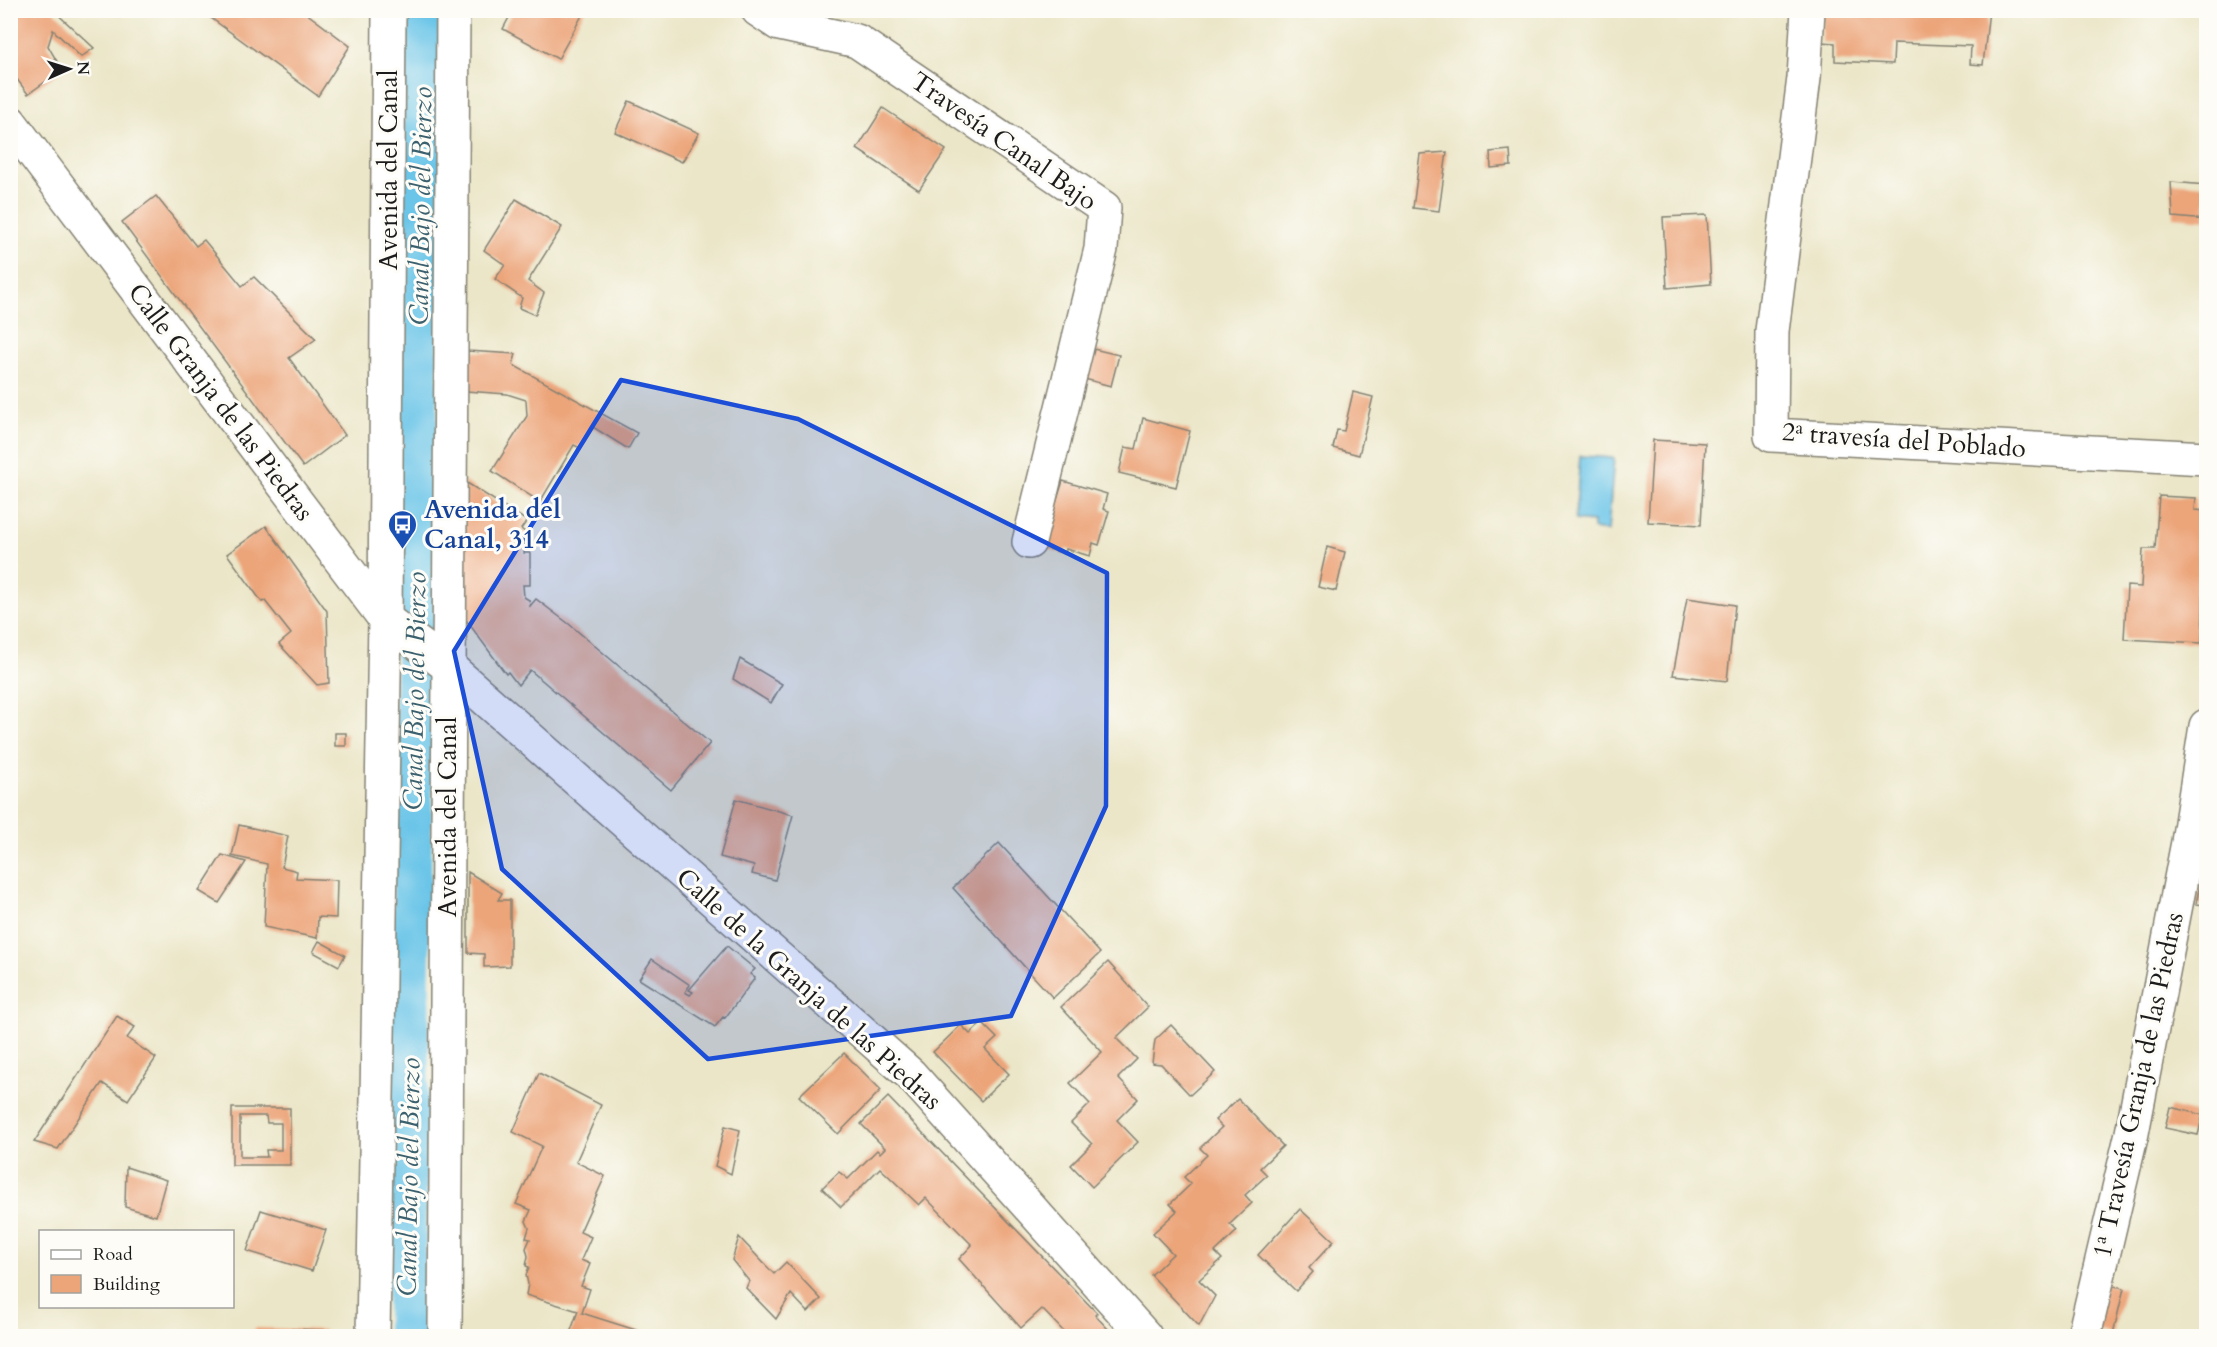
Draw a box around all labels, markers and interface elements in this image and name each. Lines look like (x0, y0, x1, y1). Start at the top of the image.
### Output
north arrow (39, 39, 99, 99)
text: N (72, 61, 94, 76)
street label: Travesía Canal Bajo (904, 64, 1104, 218)
street label: Avenida del Canal (371, 69, 406, 270)
water label: Canal Bajo del Bierzo (400, 86, 442, 326)
street label: Calle Granja de las Piedras (120, 276, 322, 528)
street label: 2ª travesía del Poblado (1781, 414, 2027, 466)
place label: Avenida del Canal, 314 (424, 492, 561, 557)
bus stop icon: Avenida del Canal, 314 (387, 508, 419, 550)
water label: Canal Bajo del Bierzo (394, 571, 436, 811)
street label: Avenida del Canal (430, 716, 465, 917)
street label: Calle de la Granja de las Piedras (669, 860, 949, 1118)
street label: 1ª Travesía Granja de las Piedras (2084, 909, 2192, 1261)
water label: Canal Bajo del Bierzo (388, 1057, 430, 1297)
legend (39, 1230, 234, 1308)
text: Road (93, 1242, 133, 1267)
text: Building (93, 1272, 161, 1297)

